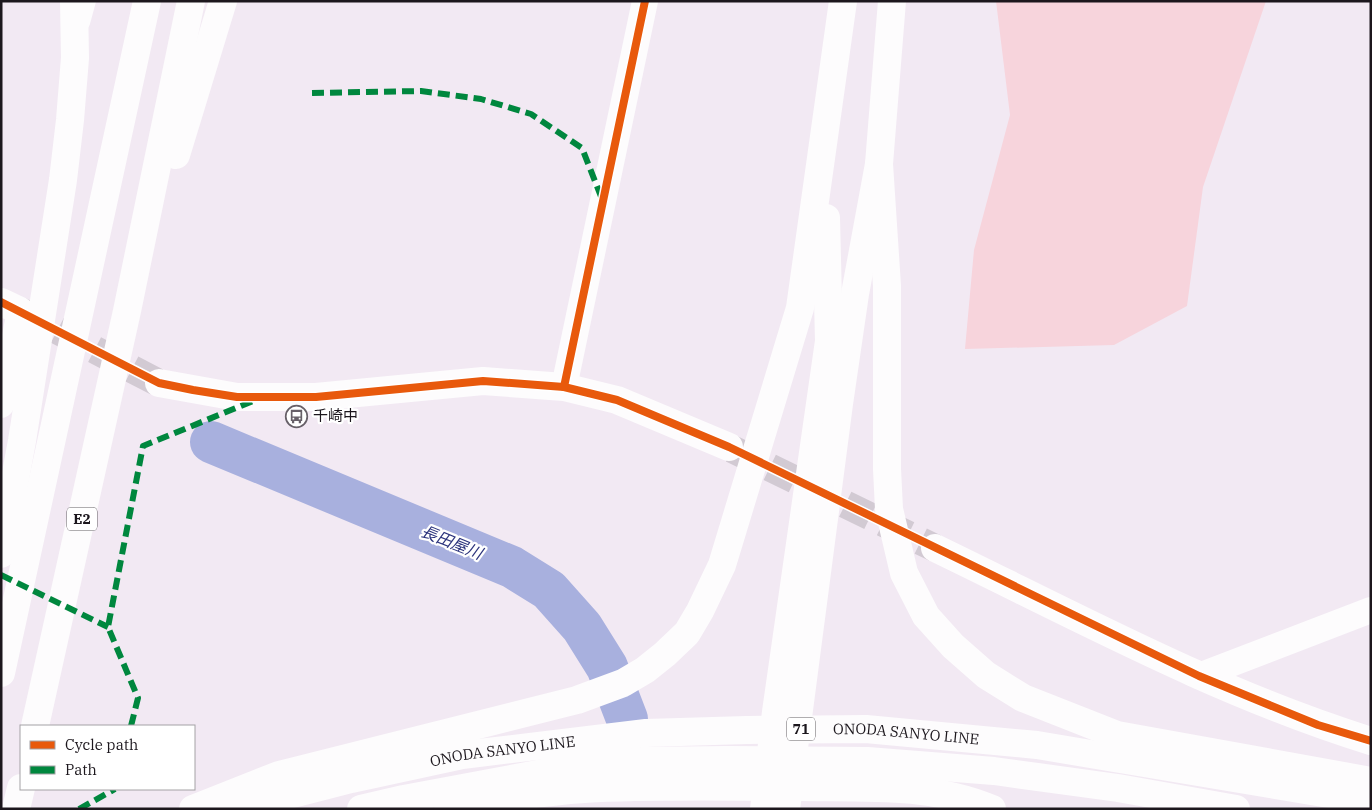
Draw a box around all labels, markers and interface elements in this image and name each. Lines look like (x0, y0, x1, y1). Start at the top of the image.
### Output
bus stop icon: 千崎中 (285, 404, 309, 428)
place label: 千崎中 (313, 406, 358, 425)
road number: E2 (67, 508, 97, 530)
water label: 長田屋川 (419, 521, 487, 564)
road number: 71 (787, 718, 815, 741)
street label: ONODA SANYO LINE (833, 719, 980, 749)
legend (20, 725, 195, 790)
street label: ONODA SANYO LINE (428, 732, 576, 771)
text: Cycle path (65, 735, 138, 754)
text: Path (65, 760, 97, 779)

